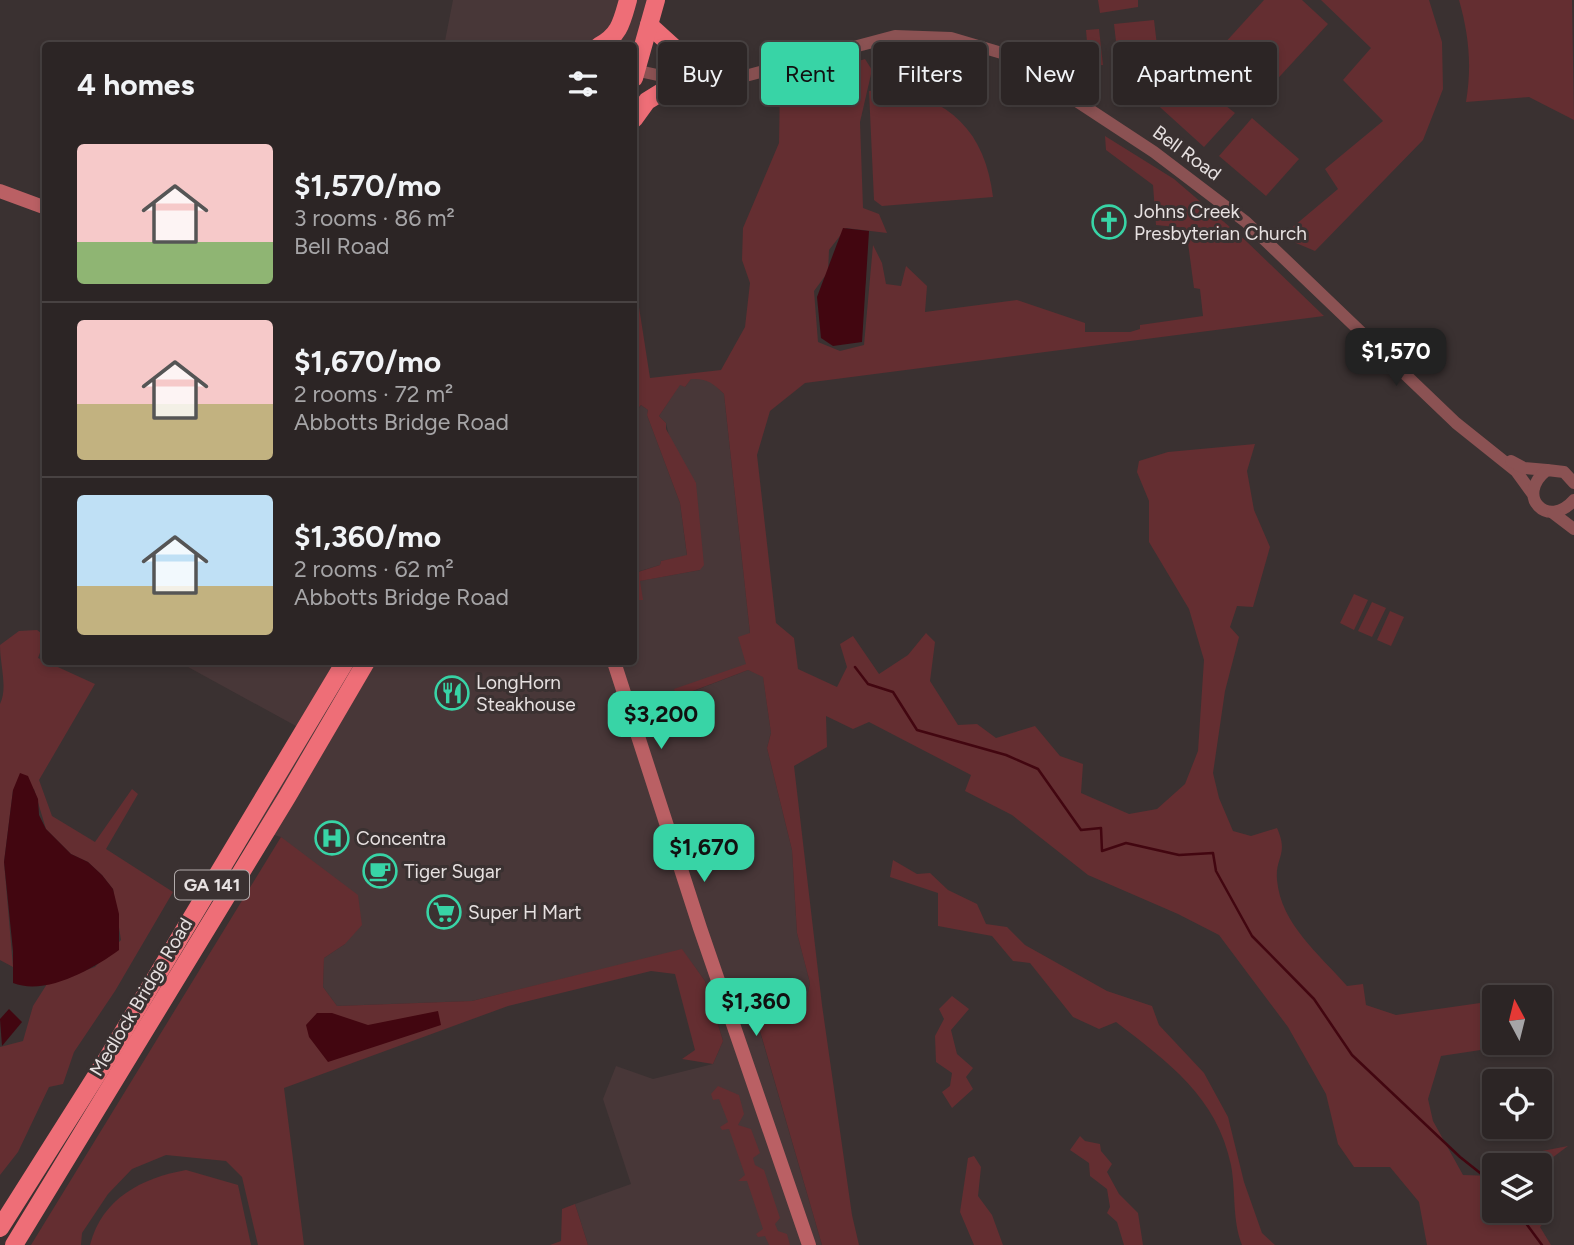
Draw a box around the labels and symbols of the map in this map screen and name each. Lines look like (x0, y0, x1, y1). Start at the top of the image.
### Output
street label: Bell Road (1148, 121, 1226, 185)
place label: Johns Creek Presbyterian Church (1134, 200, 1307, 245)
church icon: Johns Creek Presbyterian Church (1090, 203, 1128, 241)
pin: $1,570 (1339, 328, 1453, 388)
place label: LongHorn Steakhouse (476, 671, 576, 716)
restaurant icon: LongHorn Steakhouse (433, 674, 471, 712)
pin: $3,200 (604, 692, 718, 751)
hospital icon: Concentra (313, 819, 351, 857)
pin: $1,670 (647, 824, 761, 884)
place label: Concentra (356, 827, 446, 850)
cafe icon: Tiger Sugar (361, 852, 399, 890)
place label: Tiger Sugar (404, 860, 502, 883)
road number: GA 141 (175, 870, 249, 900)
supermarket icon: Super H Mart (425, 893, 463, 931)
place label: Super H Mart (468, 901, 581, 924)
street label: Medlock Bridge Road (85, 914, 197, 1080)
pin: $1,360 (699, 978, 813, 1038)
north arrow (1482, 985, 1552, 1055)

